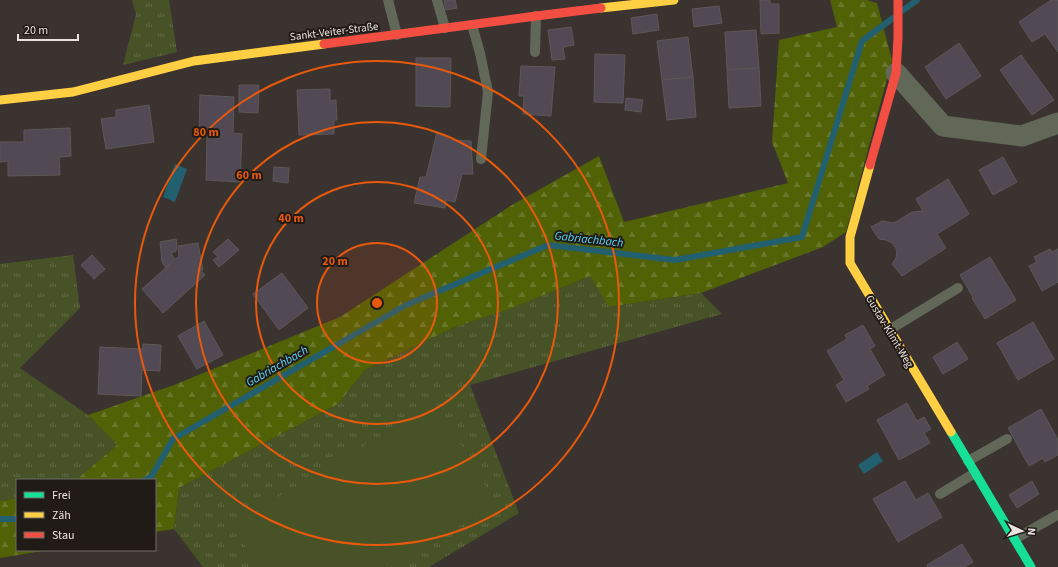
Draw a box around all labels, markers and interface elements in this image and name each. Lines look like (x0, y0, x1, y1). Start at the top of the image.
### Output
scale bar (18, 16, 78, 42)
street label: Sankt-Veiter-Straße (289, 19, 380, 44)
text: 20 m (24, 22, 48, 39)
text: 80 m (193, 124, 219, 141)
text: 60 m (236, 167, 262, 184)
text: 40 m (278, 210, 304, 227)
water label: Gabriachbach (554, 227, 624, 252)
text: 20 m (322, 253, 348, 270)
street label: Gustav-Klimt-Weg (862, 292, 917, 371)
centre of rings (370, 296, 384, 310)
water label: Gabriachbach (243, 342, 311, 391)
legend (16, 479, 156, 551)
text: Frei (52, 487, 71, 504)
text: Zäh (52, 507, 71, 524)
north arrow (1002, 511, 1042, 551)
text: Stau (52, 527, 75, 544)
text: N (1024, 527, 1039, 536)

